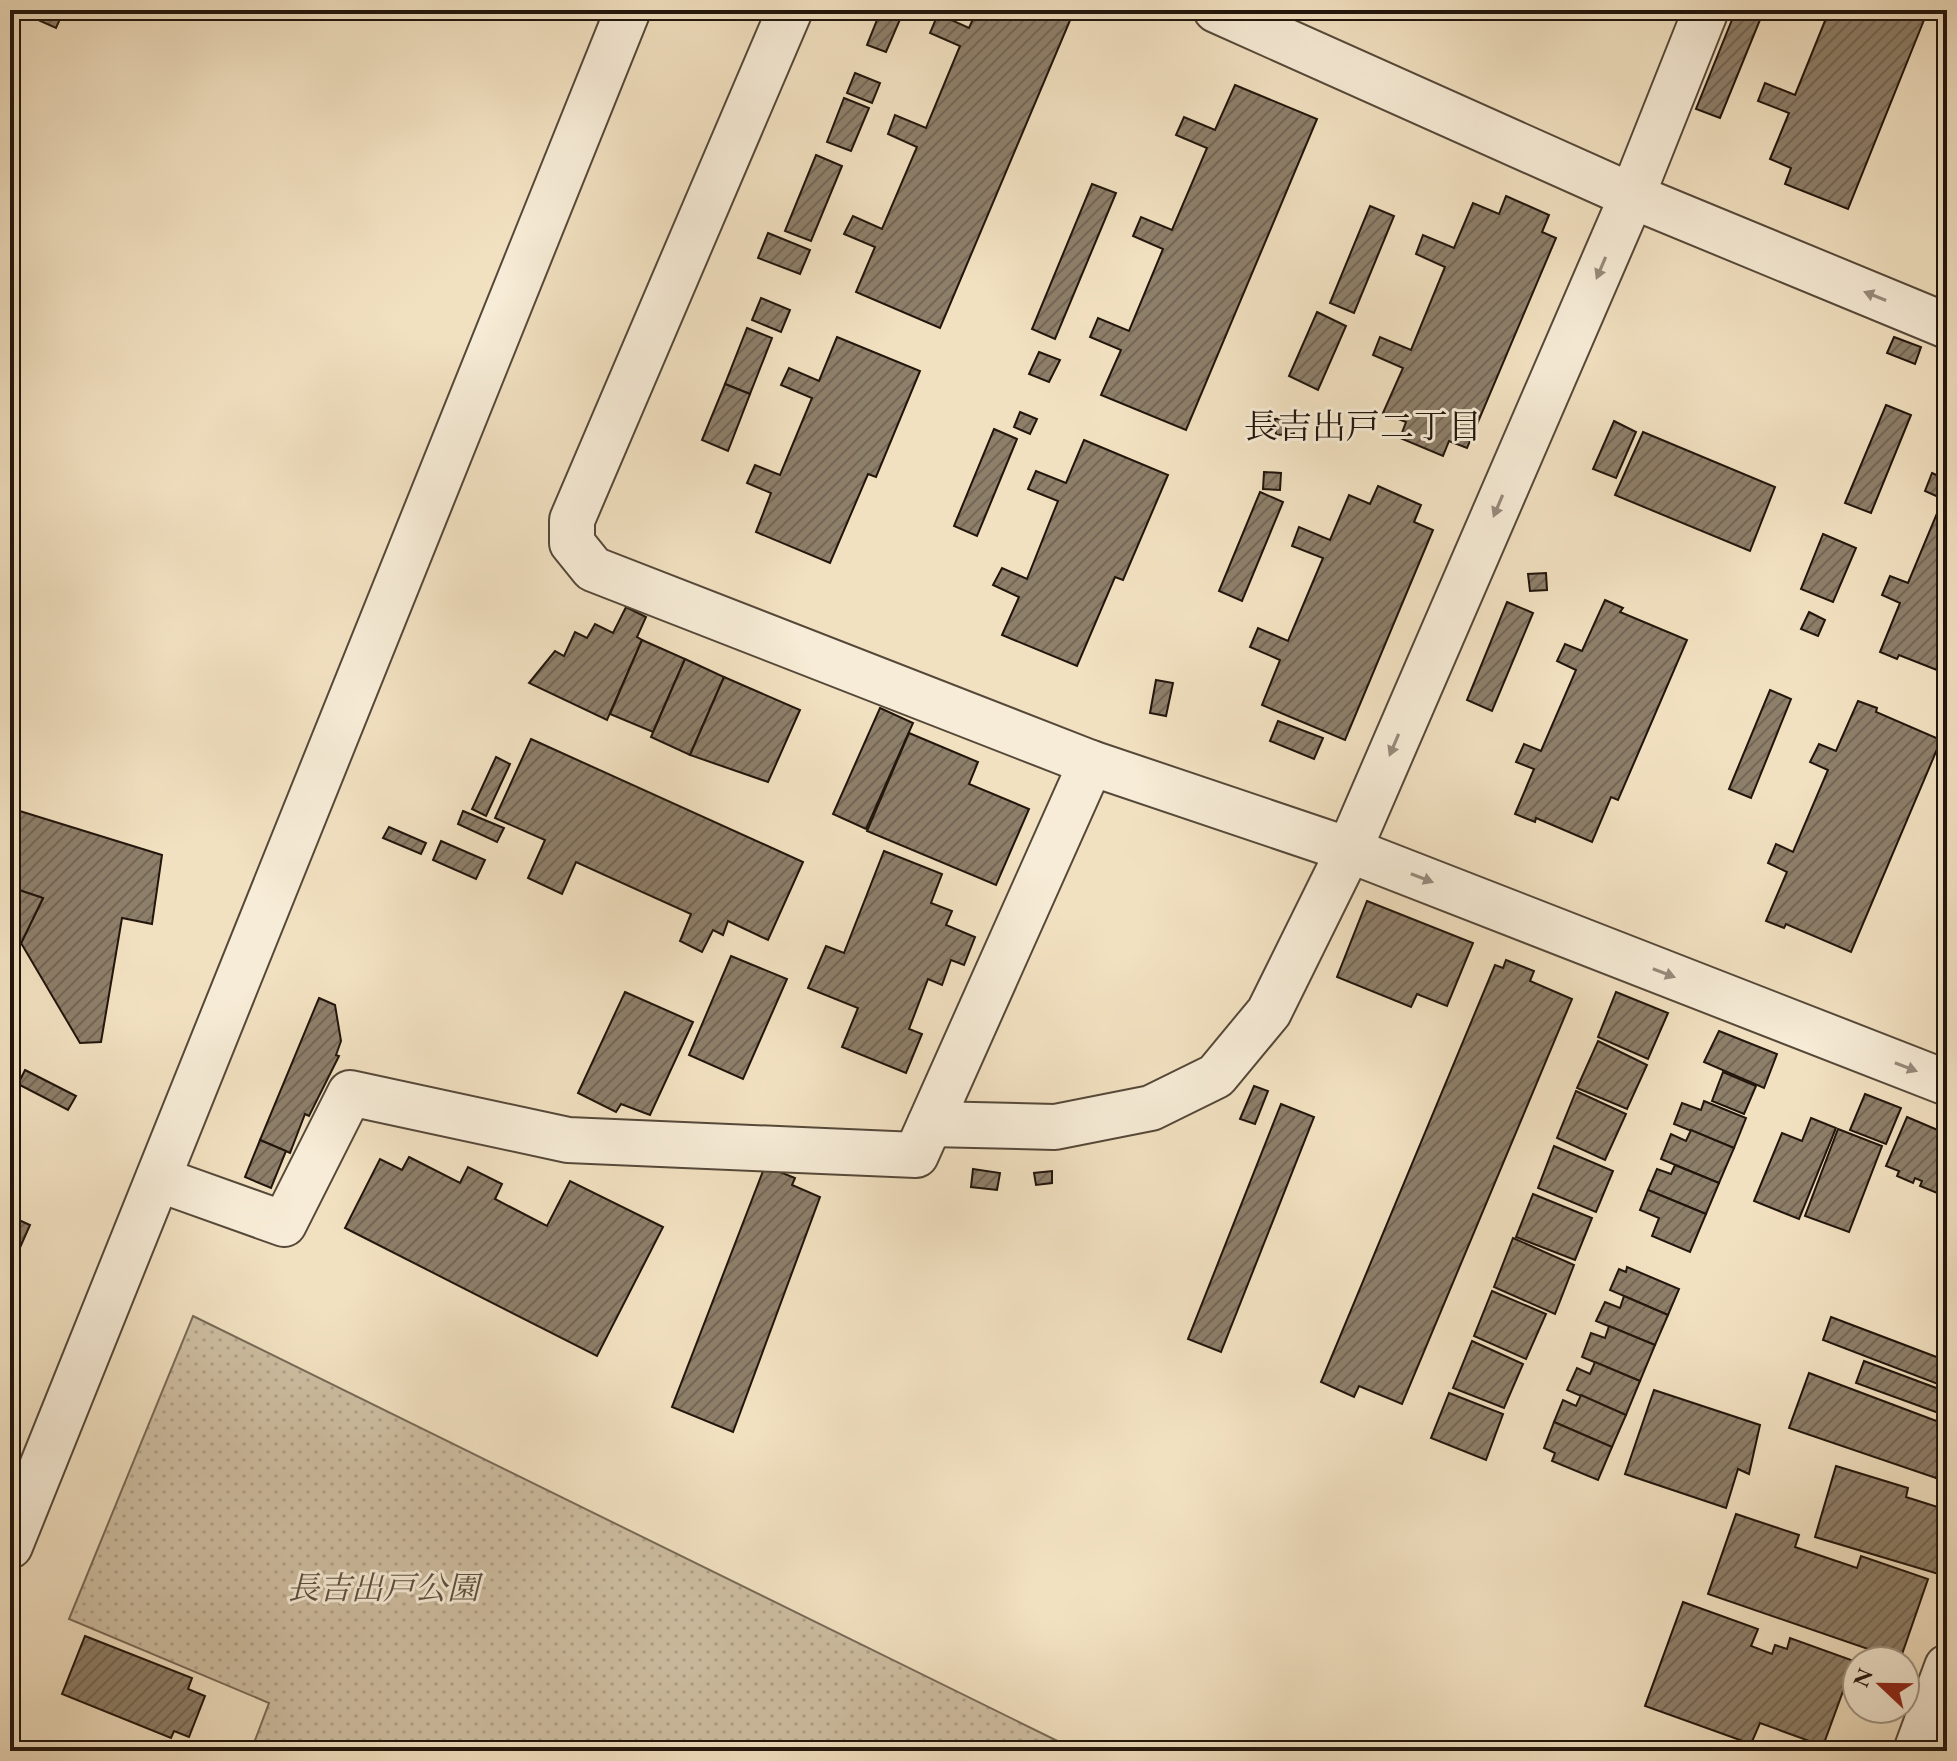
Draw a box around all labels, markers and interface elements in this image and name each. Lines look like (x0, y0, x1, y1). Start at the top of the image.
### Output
one-way arrow (1594, 256, 1607, 280)
one-way arrow (1863, 289, 1887, 302)
district label: 長吉出戸二丁目 (1244, 404, 1482, 448)
one-way arrow (1491, 495, 1504, 518)
one-way arrow (1388, 733, 1401, 757)
one-way arrow (1410, 872, 1434, 885)
one-way arrow (1652, 967, 1676, 980)
one-way arrow (1894, 1061, 1918, 1074)
park label: 長吉出戸公園 (287, 1567, 484, 1609)
north arrow (1841, 1645, 1921, 1725)
text: N (1846, 1664, 1880, 1691)

